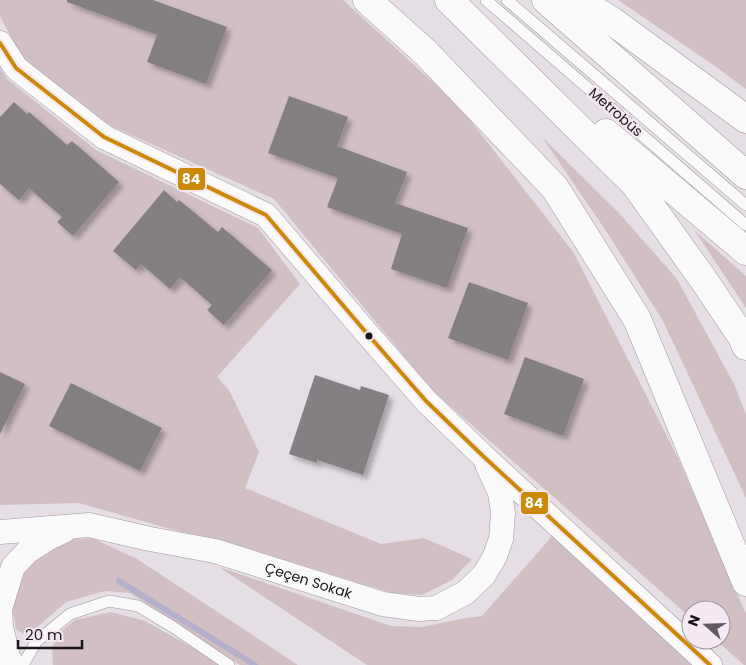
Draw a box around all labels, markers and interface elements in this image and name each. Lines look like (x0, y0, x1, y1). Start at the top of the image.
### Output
street label: Metrobüs (585, 83, 647, 141)
line badge: 84 (177, 167, 206, 191)
text: 84 (182, 169, 200, 189)
unlabelled marker (364, 331, 374, 341)
line badge: 84 (520, 491, 549, 515)
text: 84 (525, 493, 543, 513)
street label: Çeçen Sokak (262, 557, 355, 604)
north arrow (681, 600, 731, 650)
text: N (683, 612, 705, 629)
scale bar (18, 618, 81, 650)
text: 20 m (25, 624, 63, 645)

